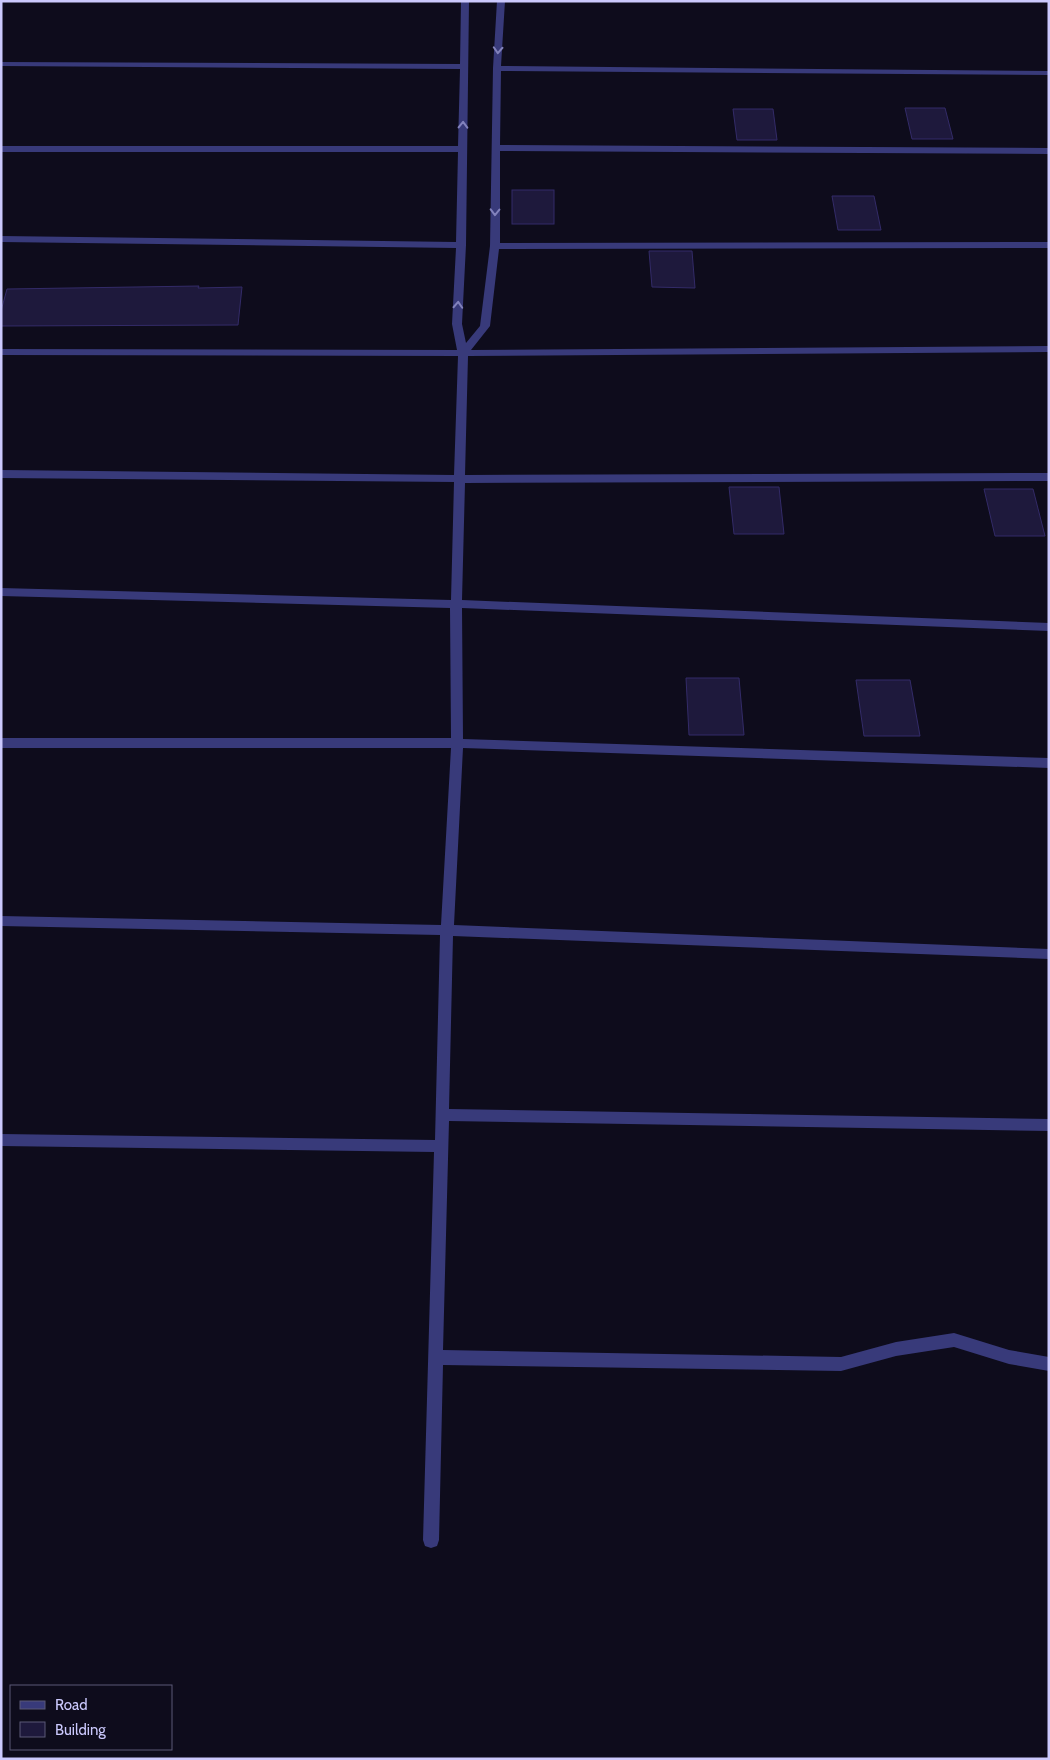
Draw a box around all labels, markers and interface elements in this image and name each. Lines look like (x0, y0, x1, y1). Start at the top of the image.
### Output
one-way arrow (493, 46, 504, 54)
one-way arrow (458, 121, 468, 128)
one-way arrow (490, 209, 500, 217)
one-way arrow (452, 301, 463, 309)
legend (10, 1685, 172, 1750)
text: Road (55, 1696, 88, 1714)
text: Building (55, 1721, 106, 1739)

